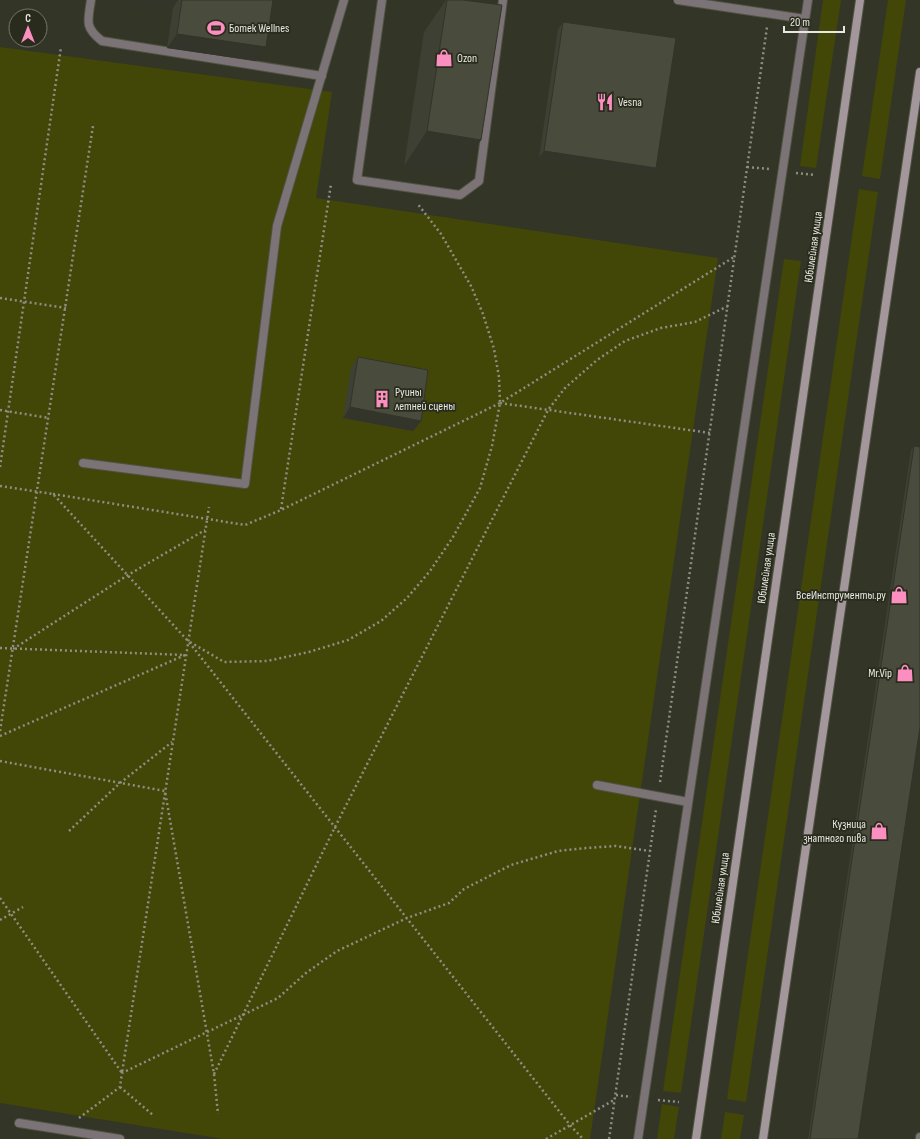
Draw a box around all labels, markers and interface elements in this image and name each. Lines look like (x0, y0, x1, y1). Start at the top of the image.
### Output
north arrow (8, 8, 48, 48)
scale bar (784, 8, 844, 34)
text: С (25, 12, 31, 25)
text: 20 m (790, 15, 810, 30)
sports icon: Ботек Wellnes (206, 18, 226, 38)
place label: Ботек Wellnes (229, 21, 289, 36)
shop icon: Ozon (434, 48, 454, 68)
place label: Ozon (457, 51, 477, 66)
restaurant icon: Vesna (595, 92, 615, 112)
place label: Vesna (618, 95, 642, 110)
street label: Юбилейная улица (801, 210, 826, 284)
place label: Руины летней сцены (395, 385, 455, 414)
building icon: Руины летней сцены (372, 389, 392, 409)
street label: Юбилейная улица (754, 531, 779, 605)
shop icon: ВсеИнструменты.ру (889, 585, 909, 605)
place label: ВсеИнструменты.ру (796, 588, 886, 603)
shop icon: Mr.Vip (895, 663, 915, 683)
place label: Mr.Vip (868, 666, 892, 681)
place label: Кузница знатного пива (803, 817, 866, 846)
shop icon: Кузница знатного пива (869, 821, 889, 841)
street label: Юбилейная улица (708, 851, 733, 925)

